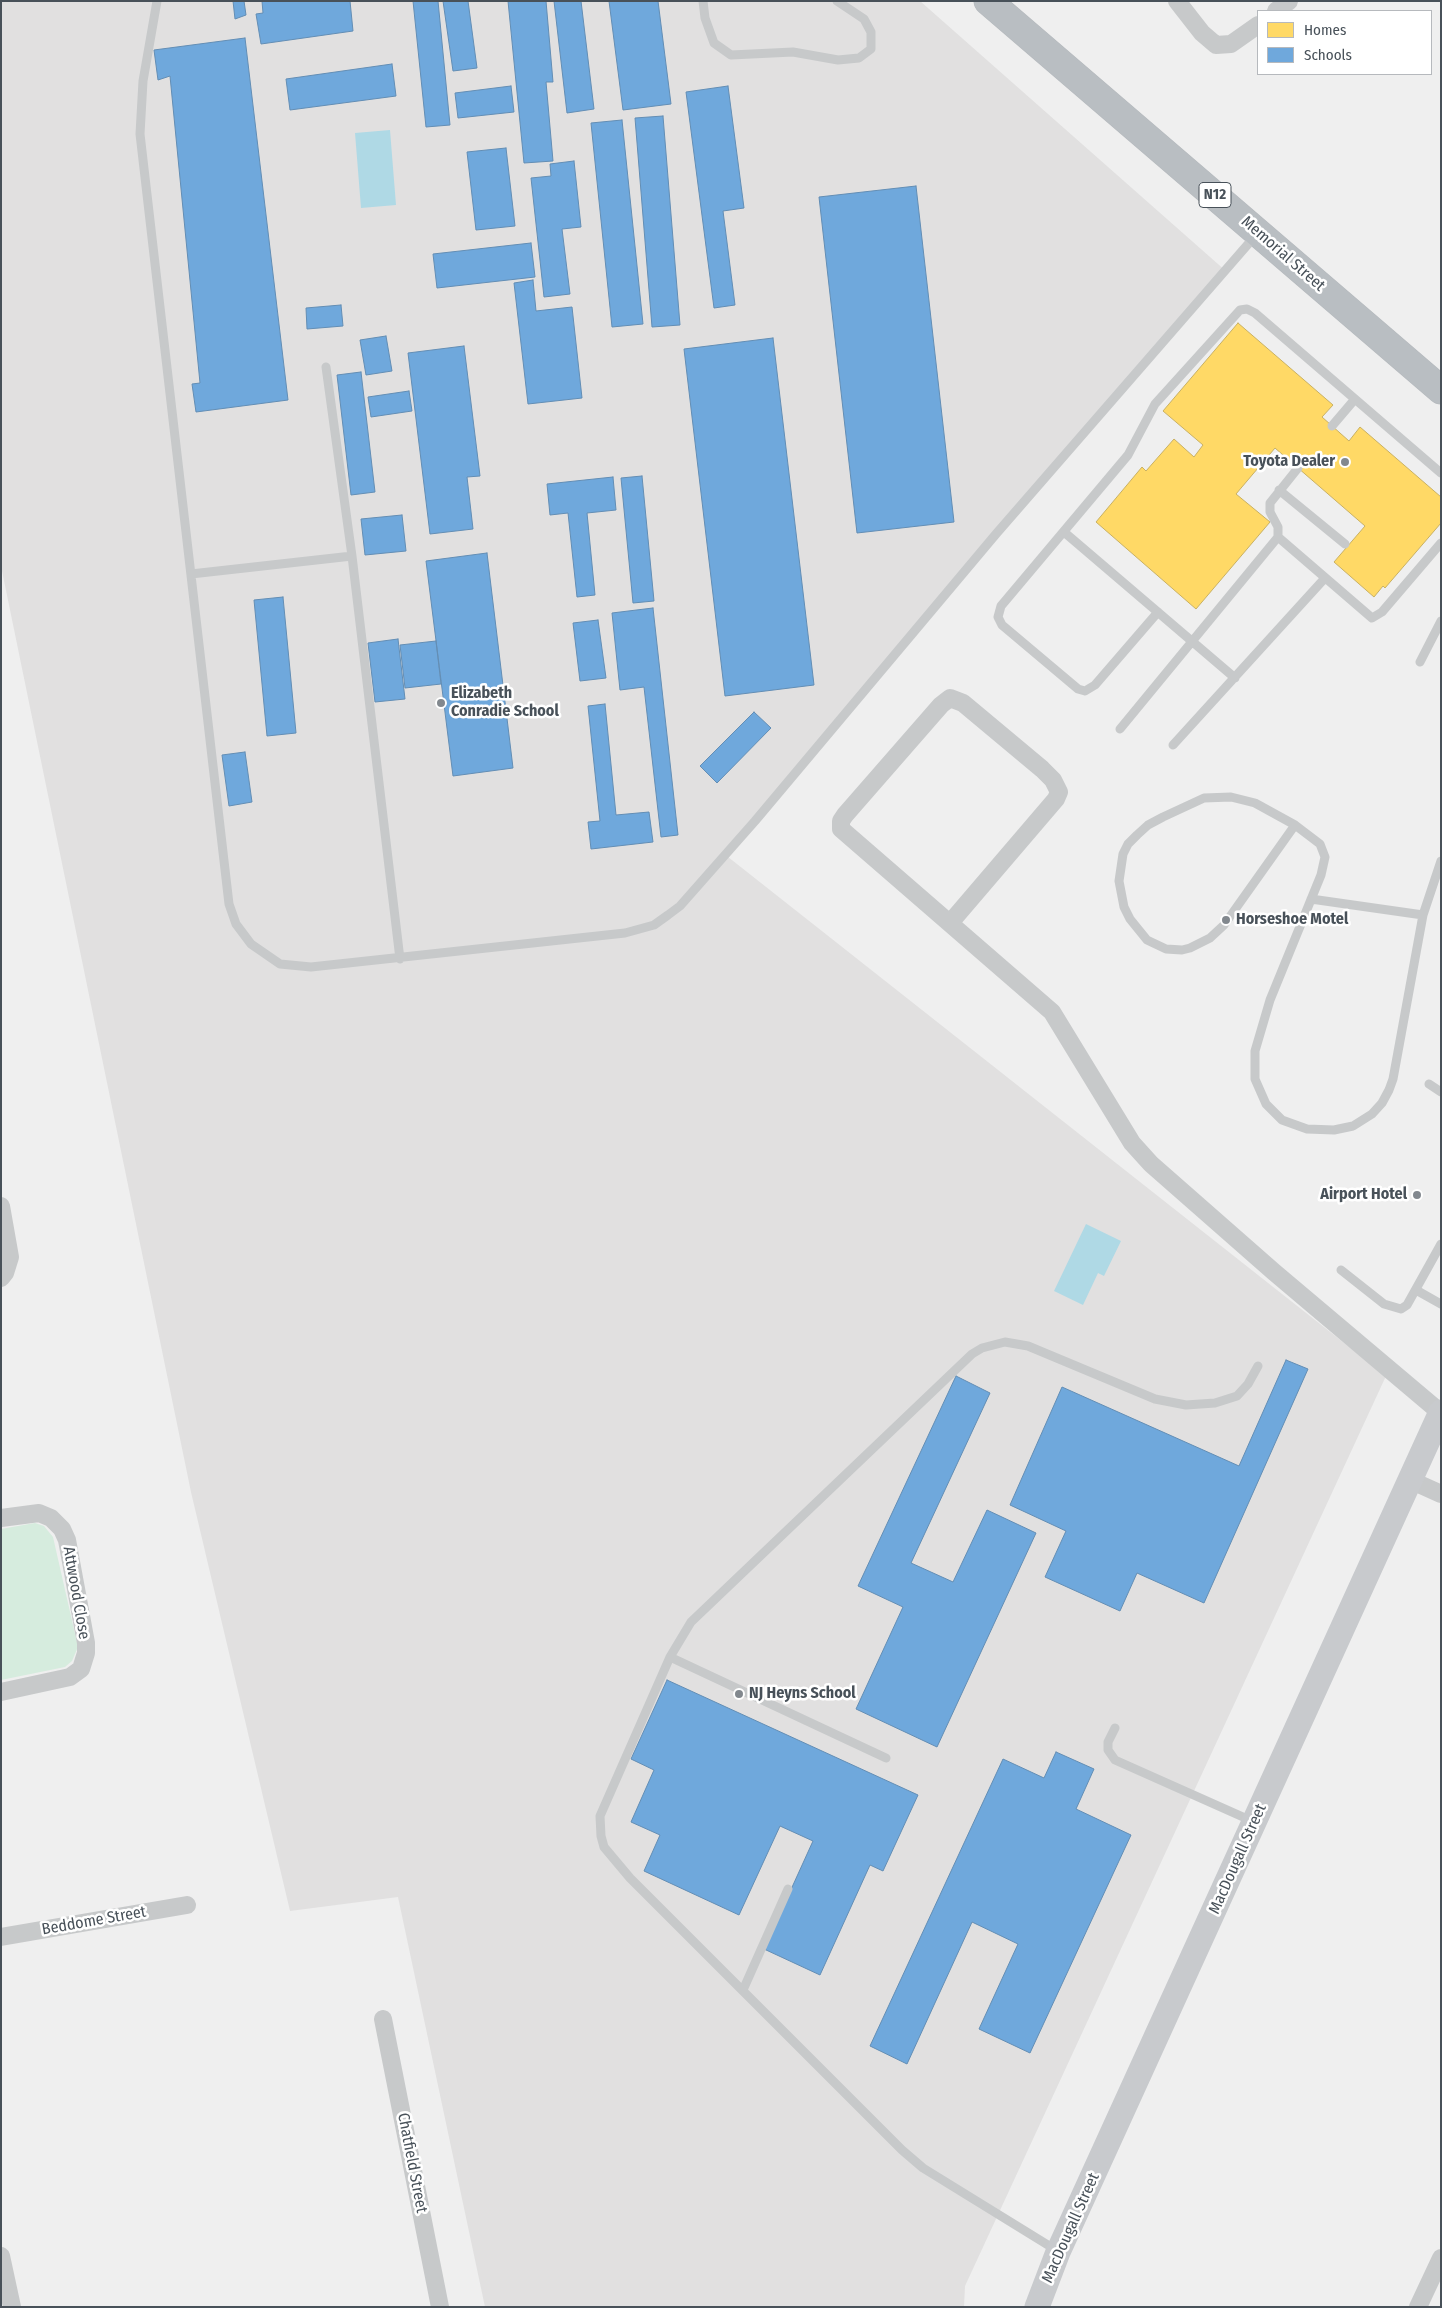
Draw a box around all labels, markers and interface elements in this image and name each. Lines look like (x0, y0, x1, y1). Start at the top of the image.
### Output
legend (1257, 10, 1432, 75)
text: Homes (1304, 21, 1346, 39)
text: Schools (1304, 46, 1352, 64)
road number: N12 (1199, 182, 1231, 208)
street label: Memorial Street (1237, 212, 1329, 296)
place label: Toyota Dealer (1243, 452, 1335, 472)
marker: Toyota Dealer (1339, 456, 1351, 468)
place label: Elizabeth Conradie School (451, 684, 559, 722)
marker: Elizabeth Conradie School (435, 697, 447, 709)
place label: Horseshoe Motel (1236, 910, 1348, 930)
marker: Horseshoe Motel (1220, 914, 1232, 926)
place label: Airport Hotel (1320, 1185, 1407, 1205)
marker: Airport Hotel (1411, 1189, 1423, 1201)
street label: Attwood Close (58, 1545, 94, 1641)
place label: NJ Heyns School (749, 1684, 856, 1704)
marker: NJ Heyns School (733, 1688, 745, 1700)
street label: MacDougall Street (1205, 1801, 1271, 1917)
street label: Beddome Street (40, 1902, 148, 1940)
street label: Chatfield Street (393, 2111, 431, 2215)
street label: MacDougall Street (1038, 2170, 1104, 2286)

